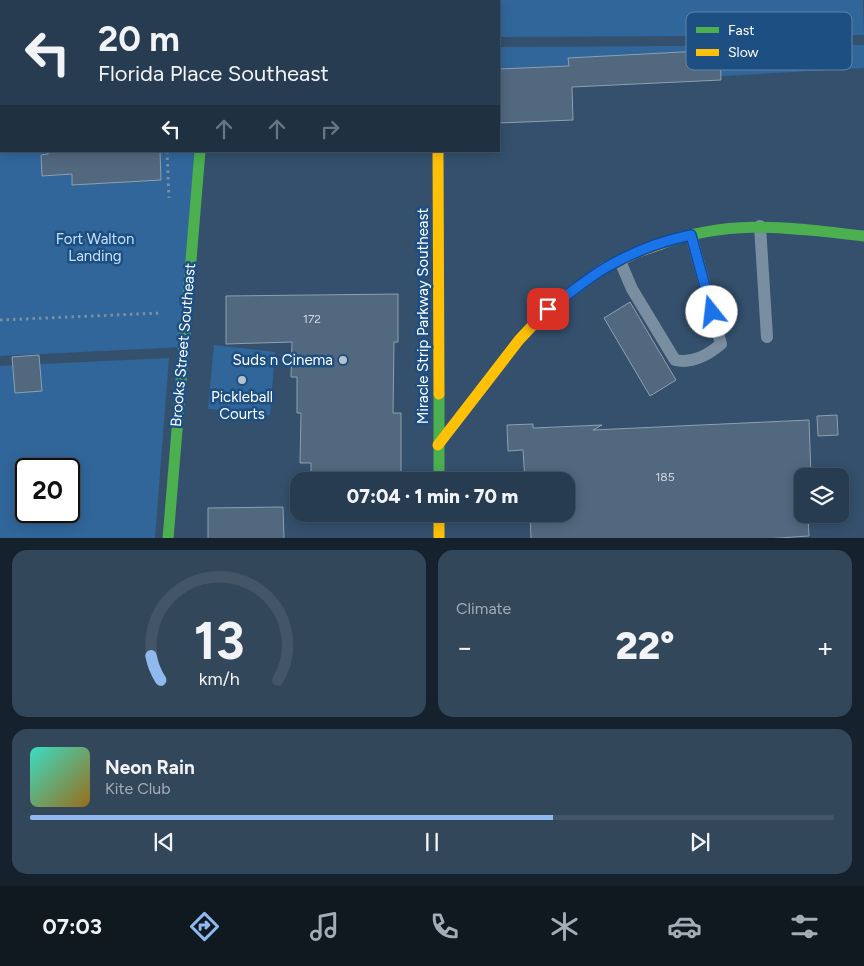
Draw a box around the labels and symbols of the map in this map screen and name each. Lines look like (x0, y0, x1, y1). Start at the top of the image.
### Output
legend (686, 12, 852, 70)
text: Fast (728, 22, 754, 39)
text: Slow (728, 44, 759, 61)
street label: Miracle Strip Parkway Southeast (414, 208, 432, 424)
park label: Fort Walton Landing (56, 230, 134, 265)
street label: Brooks Street Southeast (167, 262, 199, 428)
position arrow (685, 285, 737, 337)
pin (527, 288, 569, 330)
house number: 172 (303, 312, 321, 326)
place label: Suds n Cinema (233, 351, 333, 369)
marker: Suds n Cinema (337, 354, 349, 366)
marker: Pickleball Courts (236, 374, 248, 386)
place label: Pickleball Courts (211, 388, 273, 423)
speed limit sign: 20 (15, 458, 80, 523)
house number: 185 (655, 470, 675, 484)

